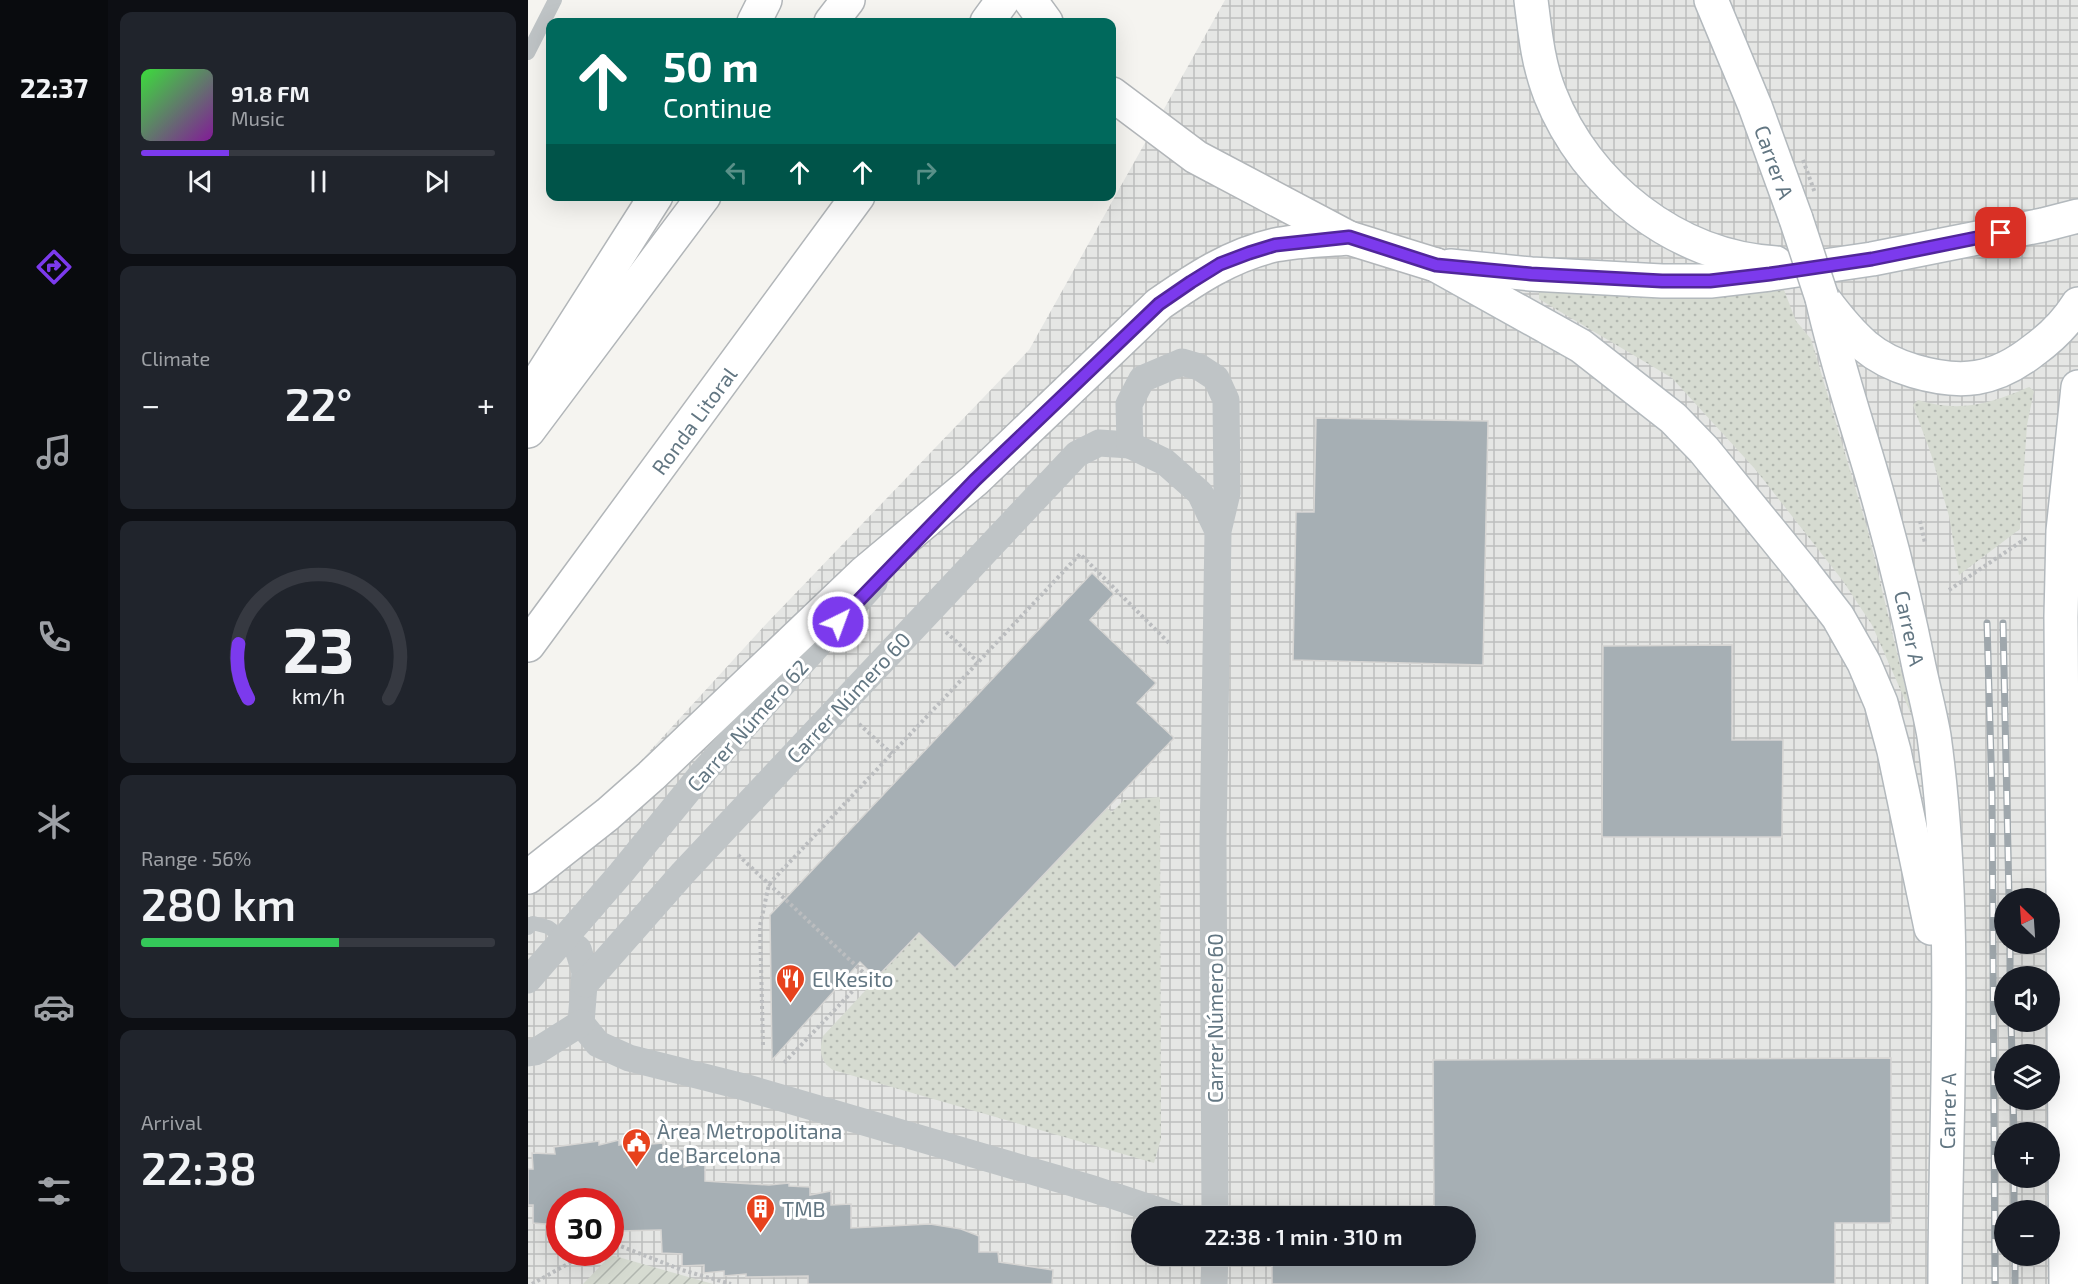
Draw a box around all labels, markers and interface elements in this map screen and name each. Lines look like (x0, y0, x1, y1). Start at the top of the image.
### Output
text: 50 m (663, 40, 759, 90)
icon: ahead (564, 42, 642, 120)
text: 22:37 (20, 71, 88, 103)
text: 91.8 FM (231, 80, 310, 106)
text: Continue (663, 91, 772, 123)
text: Music (231, 106, 285, 130)
street label: Carrer A (1750, 121, 1800, 202)
icon: left (720, 156, 753, 189)
icon: ahead (783, 156, 816, 189)
icon: ahead (846, 156, 879, 189)
icon: right (909, 156, 942, 189)
icon: previous (184, 165, 217, 198)
icon: pause (302, 165, 335, 198)
icon: next (420, 165, 453, 198)
pin (1975, 207, 2026, 258)
icon: arrive (1984, 216, 2017, 249)
icon: directions (33, 246, 75, 288)
text: Climate (141, 346, 210, 370)
street label: Ronda Litoral (645, 361, 741, 479)
text: 22° (285, 376, 352, 430)
text: − (141, 384, 160, 424)
text: + (477, 384, 495, 424)
icon: music (33, 431, 75, 473)
street label: Carrer A (1890, 588, 1931, 668)
position arrow (806, 590, 870, 654)
text: 23 (282, 611, 354, 686)
icon: phone (33, 616, 75, 658)
street label: Carrer Número 60 (781, 626, 915, 768)
street label: Carrer Número 62 (681, 654, 813, 796)
text: km/h (291, 683, 345, 708)
icon: climate (33, 801, 75, 843)
text: Range · 56% (141, 846, 251, 870)
text: 280 km (141, 876, 296, 930)
north arrow (1994, 888, 2060, 954)
map controls (1994, 888, 2060, 1266)
street label: Carrer Número 60 (1202, 933, 1227, 1103)
restaurant icon: El Kesito (775, 962, 807, 1004)
place label: El Kesito (812, 966, 893, 991)
button: sound (1994, 966, 2060, 1032)
icon: car (33, 986, 75, 1028)
button: layers (1994, 1044, 2060, 1110)
street label: Carrer A (1934, 1072, 1960, 1150)
text: Arrival (141, 1110, 202, 1134)
place label: Àrea Metropolitana de Barcelona (657, 1118, 842, 1167)
button: + (1994, 1122, 2060, 1188)
public building icon: Àrea Metropolitana de Barcelona (620, 1126, 652, 1168)
text: 22:38 (141, 1140, 257, 1194)
icon: filters (33, 1170, 75, 1212)
speed limit sign: 30 (546, 1188, 624, 1266)
building icon: TMB (745, 1192, 777, 1234)
place label: TMB (782, 1196, 826, 1221)
button: − (1994, 1200, 2060, 1266)
text: 22:38 · 1 min · 310 m (1204, 1223, 1403, 1249)

